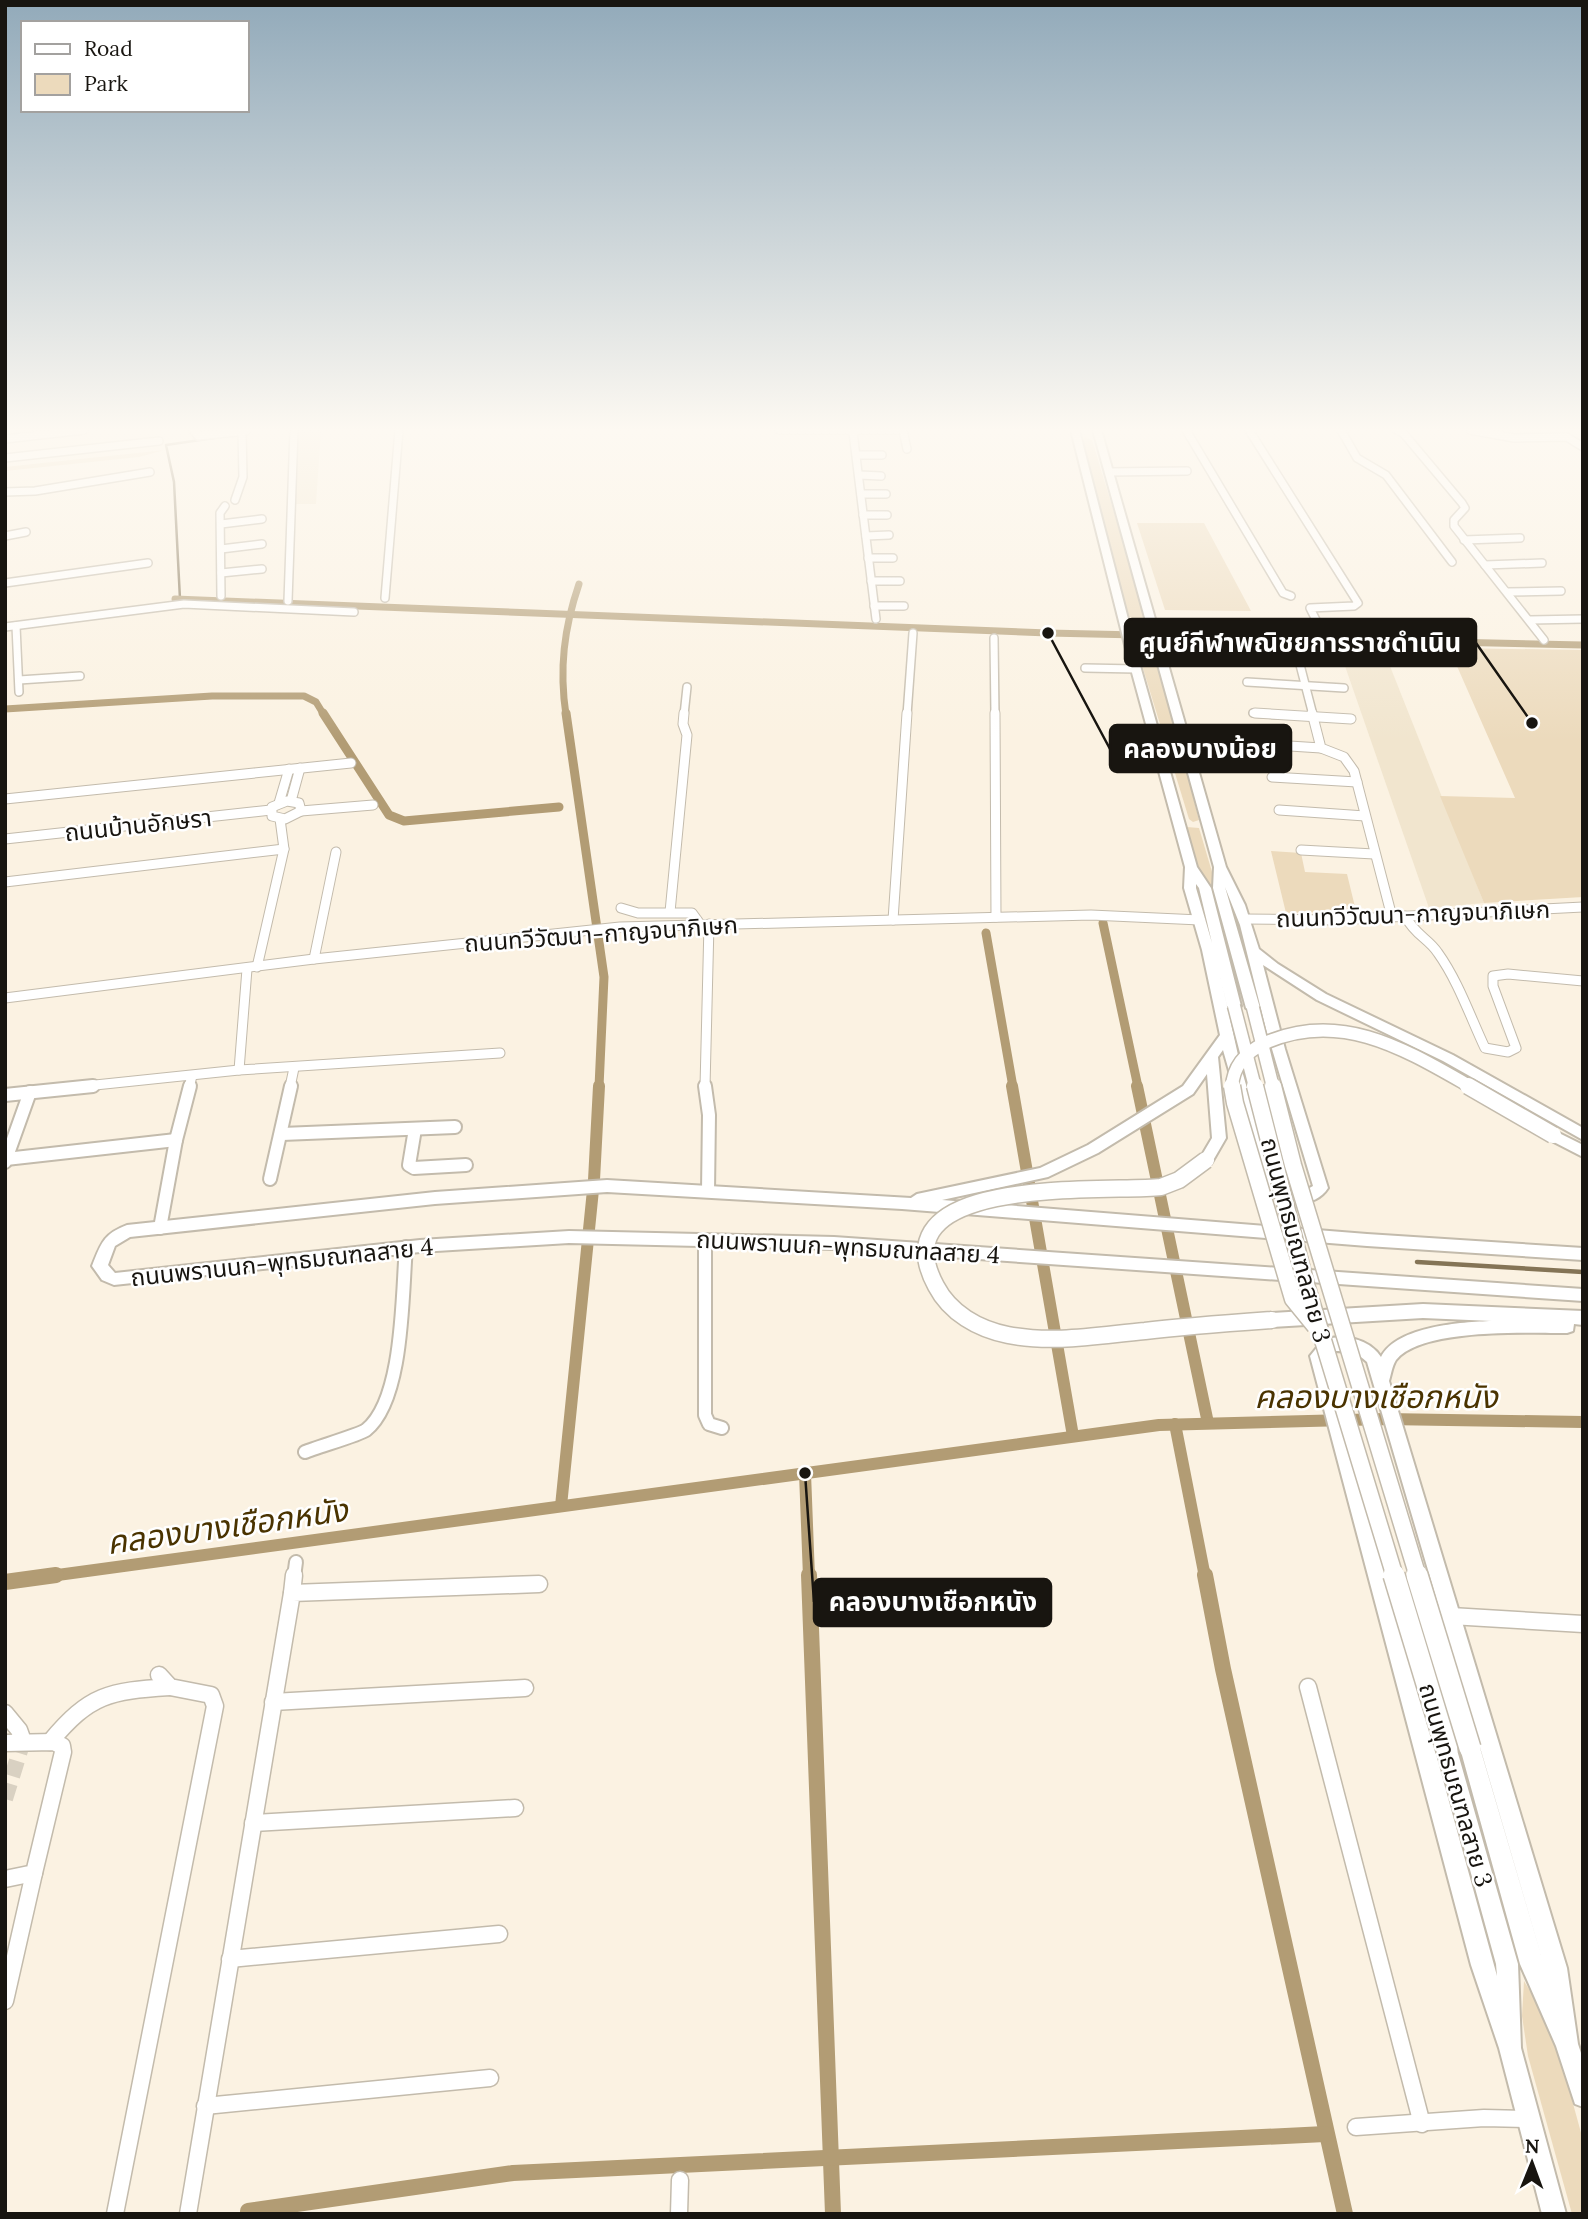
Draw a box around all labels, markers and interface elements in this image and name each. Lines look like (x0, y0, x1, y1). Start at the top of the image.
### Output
legend (21, 21, 248, 112)
text: Road (84, 35, 133, 62)
text: Park (84, 70, 128, 97)
callout: ศูนย์กีฬาพณิชยการราชดำเนิน (1125, 619, 1476, 666)
text: ศูนย์กีฬาพณิชยการราชดำเนิน (1139, 626, 1461, 659)
callout: คลองบางน้อย (1110, 725, 1291, 772)
text: คลองบางน้อย (1123, 732, 1277, 765)
street label: ถนนบ้านอักษรา (63, 802, 213, 848)
street label: ถนนทวีวัฒนา-กาญจนาภิเษก (1275, 894, 1551, 934)
street label: ถนนทวีวัฒนา-กาญจนาภิเษก (463, 909, 739, 959)
street label: ถนนพุทธมณฑลสาย 3 (1254, 1134, 1338, 1346)
street label: ถนนพรานนก-พุทธมณฑลสาย 4 (695, 1224, 1001, 1270)
street label: ถนนพรานนก-พุทธมณฑลสาย 4 (129, 1231, 435, 1293)
water label: คลองบางเชือกหนัง (1255, 1376, 1499, 1417)
water label: คลองบางเชือกหนัง (104, 1489, 352, 1563)
callout: คลองบางเชือกหนัง (814, 1579, 1051, 1626)
text: คลองบางเชือกหนัง (829, 1585, 1037, 1618)
street label: ถนนพุทธมณฑลสาย 3 (1412, 1679, 1500, 1891)
north arrow (1497, 2128, 1567, 2198)
text: N (1525, 2134, 1540, 2158)

